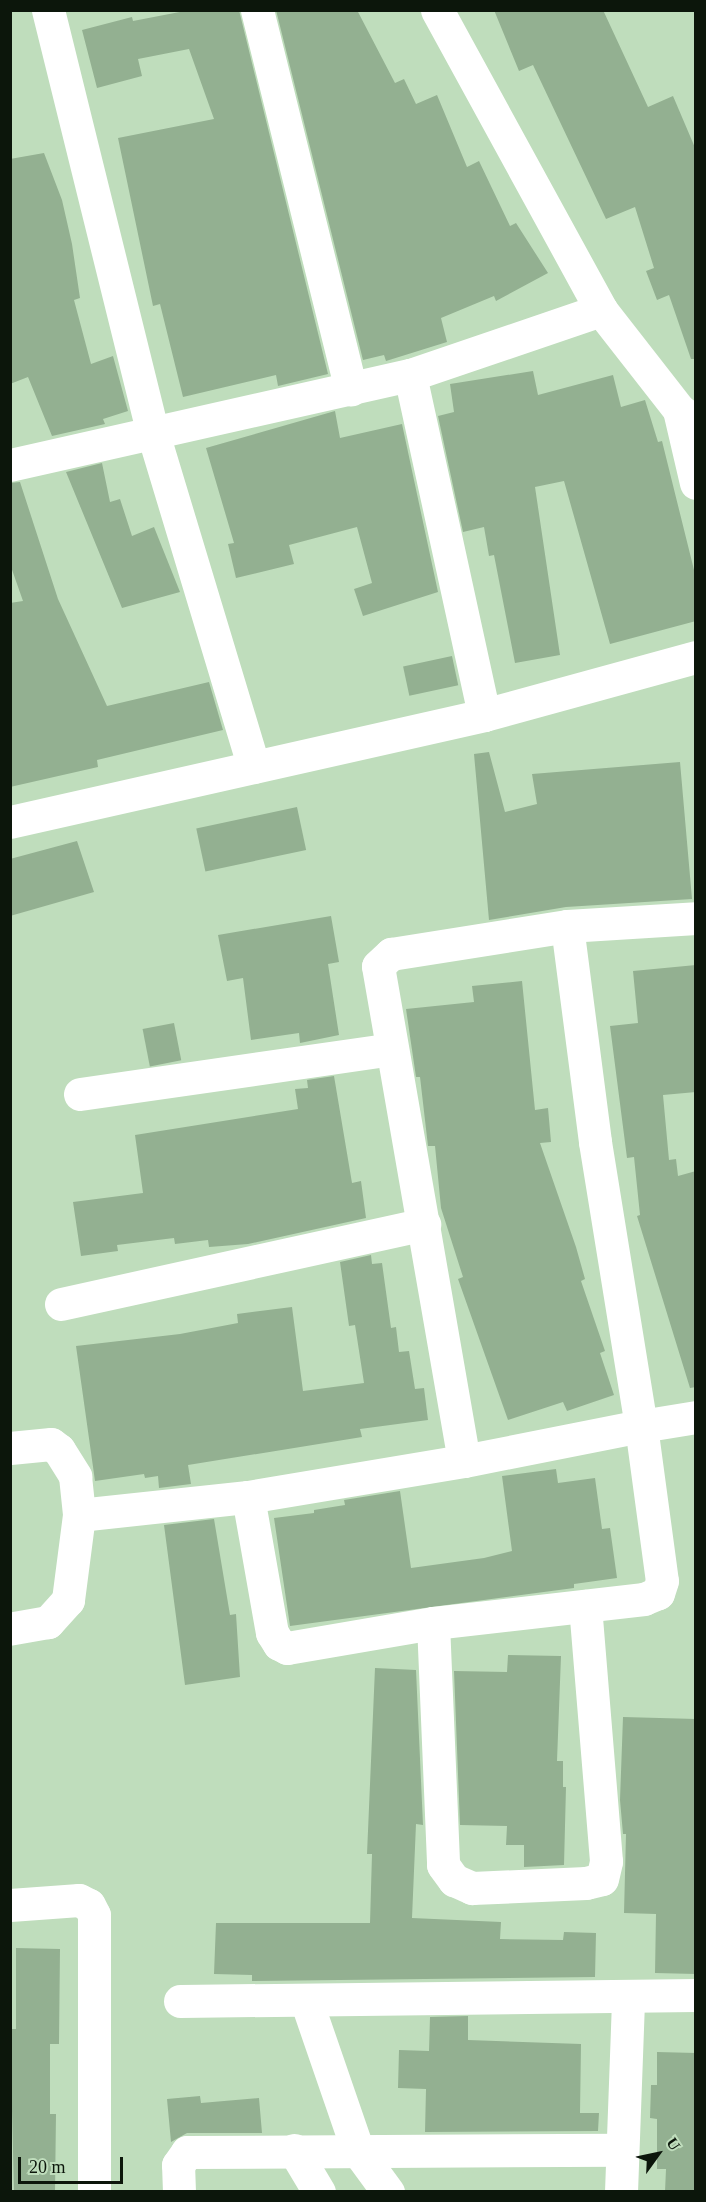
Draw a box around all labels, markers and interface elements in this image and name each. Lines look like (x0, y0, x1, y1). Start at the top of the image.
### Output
north arrow (628, 2124, 688, 2184)
text: U (663, 2134, 684, 2153)
scale bar (21, 2145, 126, 2183)
text: 20 m (29, 2157, 66, 2177)

